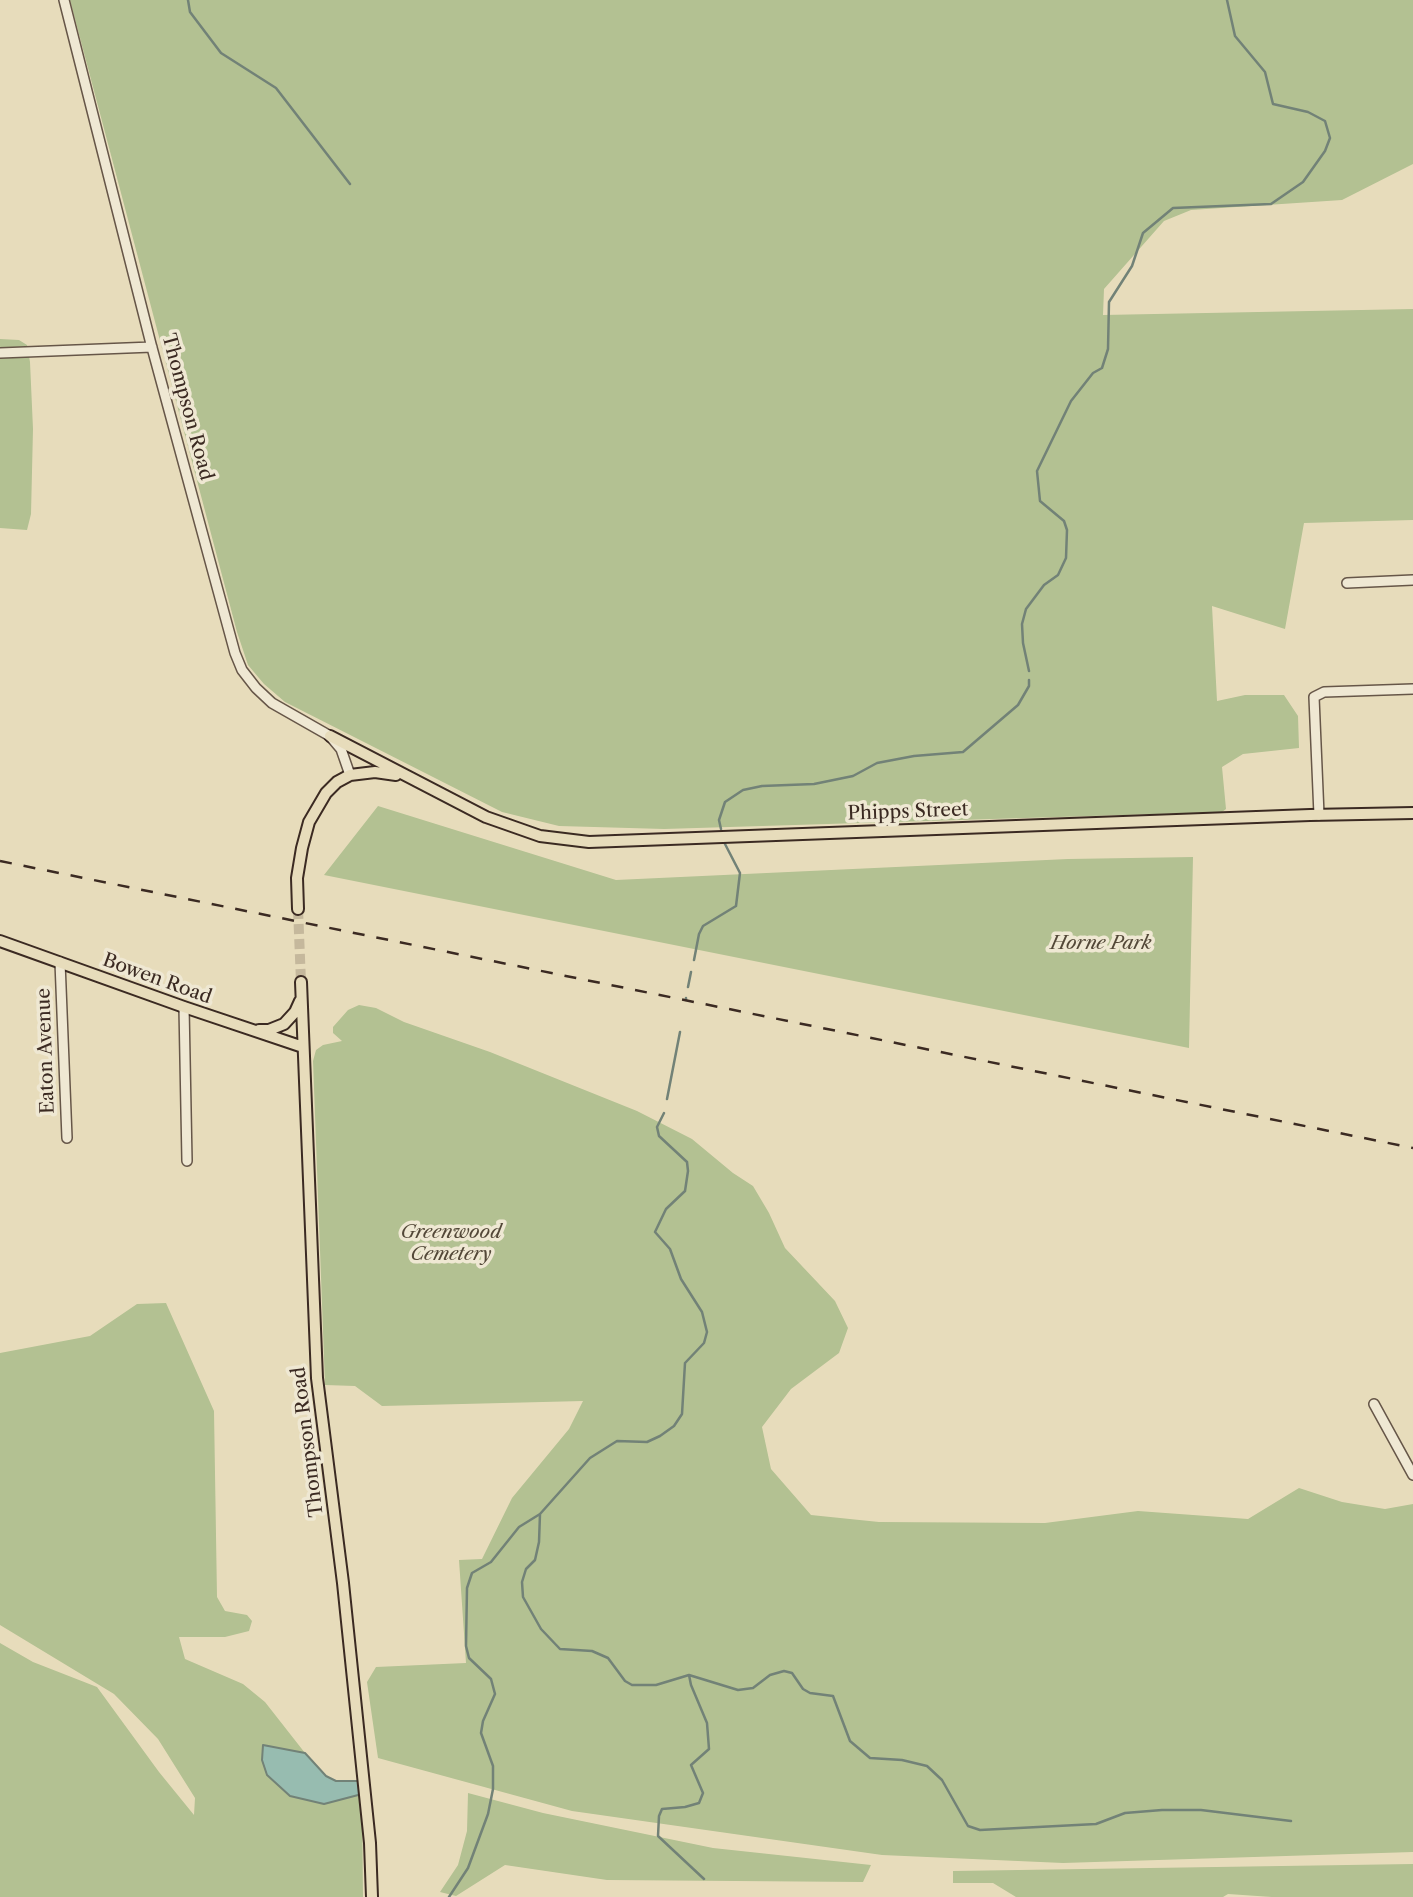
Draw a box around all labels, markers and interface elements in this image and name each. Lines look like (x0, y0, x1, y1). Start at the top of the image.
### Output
street label: Thompson Road (156, 331, 218, 483)
street label: Phipps Street (847, 798, 969, 826)
park label: Horne Park (1050, 933, 1152, 955)
street label: Bowen Road (99, 949, 215, 1009)
street label: Eaton Avenue (32, 988, 60, 1114)
park label: Greenwood Cemetery (401, 1222, 501, 1266)
street label: Thompson Road (287, 1366, 329, 1518)

